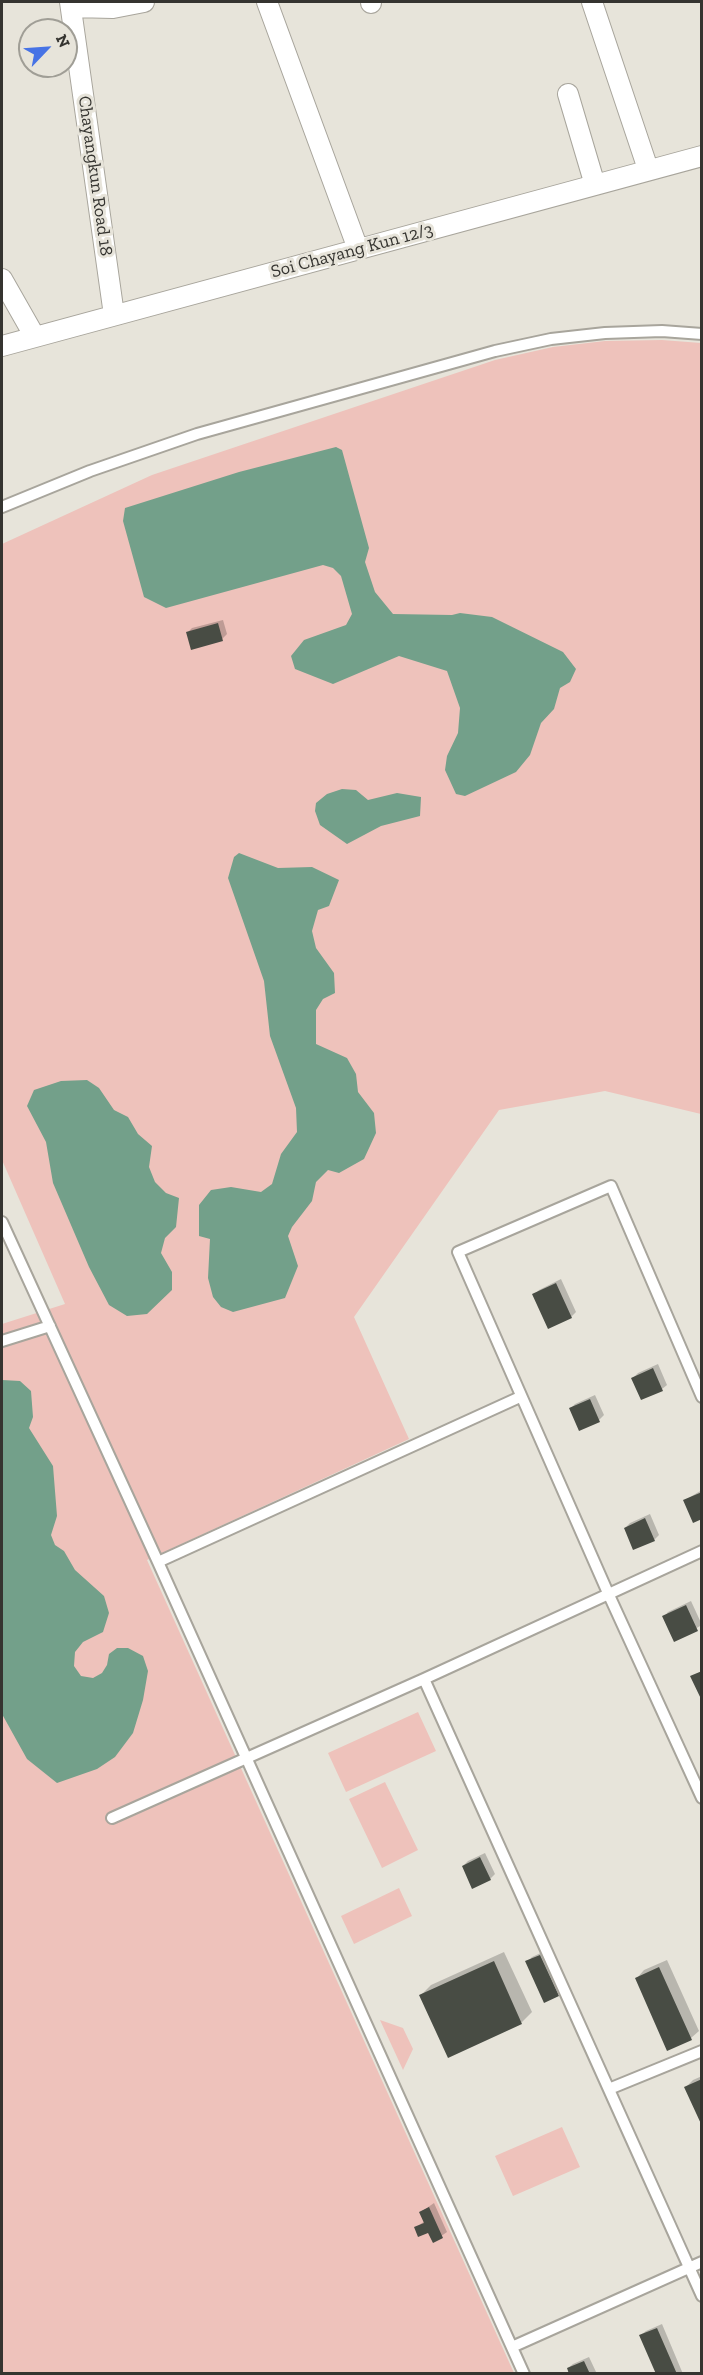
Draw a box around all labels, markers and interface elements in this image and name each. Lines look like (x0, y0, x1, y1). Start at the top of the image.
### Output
north arrow (18, 18, 78, 78)
text: N (52, 31, 74, 51)
street label: Chayangkun Road 18 (73, 95, 117, 257)
street label: Soi Chayang Kun 12/3 (269, 219, 435, 283)

